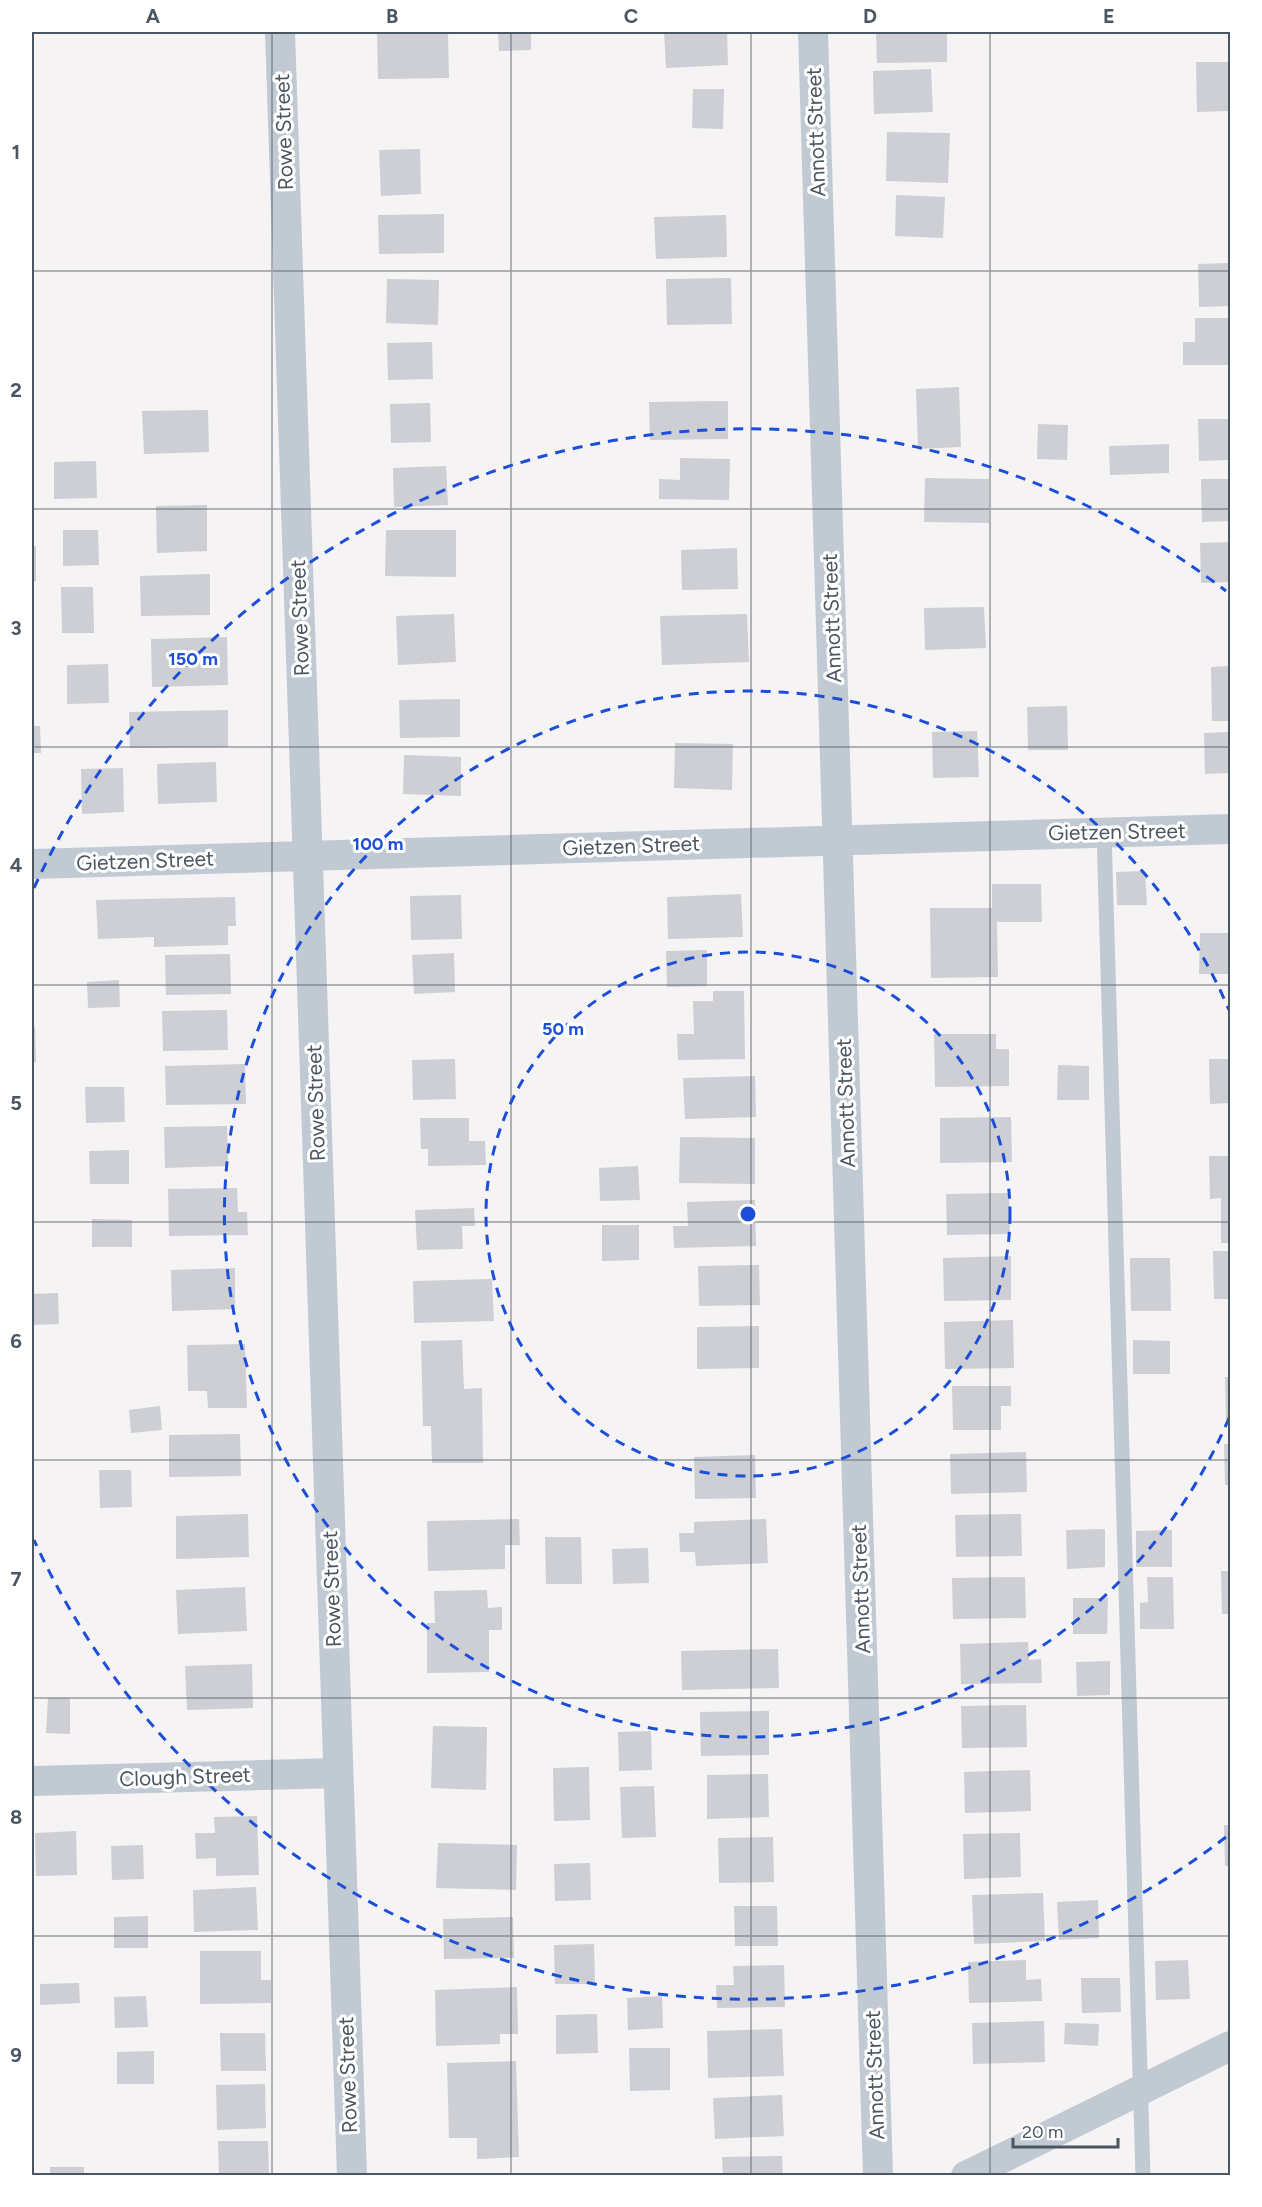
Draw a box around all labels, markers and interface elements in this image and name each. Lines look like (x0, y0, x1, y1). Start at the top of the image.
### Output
text: A (146, 4, 161, 28)
text: B (386, 4, 398, 28)
text: C (624, 4, 638, 28)
text: D (863, 4, 877, 28)
text: E (1103, 4, 1115, 28)
street label: Annott Street (801, 67, 830, 197)
street label: Rowe Street (269, 73, 298, 191)
text: 1 (12, 140, 20, 164)
text: 2 (10, 378, 22, 402)
street label: Annott Street (817, 553, 846, 683)
street label: Rowe Street (285, 559, 314, 677)
text: 3 (10, 616, 22, 640)
text: 150 m (168, 648, 218, 670)
street label: Gietzen Street (1048, 818, 1186, 845)
street label: Gietzen Street (562, 831, 700, 860)
text: 100 m (353, 833, 403, 855)
street label: Gietzen Street (76, 846, 214, 875)
text: 4 (10, 853, 23, 877)
text: 50 m (542, 1018, 584, 1040)
street label: Annott Street (831, 1038, 860, 1168)
street label: Rowe Street (301, 1044, 330, 1162)
text: 5 (10, 1091, 22, 1115)
centre of rings (738, 1204, 758, 1224)
text: 6 (10, 1329, 22, 1353)
street label: Annott Street (846, 1524, 875, 1654)
street label: Rowe Street (317, 1530, 346, 1648)
text: 7 (10, 1567, 22, 1591)
street label: Clough Street (119, 1762, 251, 1791)
text: 8 (10, 1805, 22, 1829)
street label: Annott Street (860, 2010, 889, 2140)
street label: Rowe Street (333, 2016, 362, 2134)
text: 9 (10, 2043, 22, 2067)
scale bar (1013, 2111, 1118, 2149)
text: 20 m (1022, 2121, 1063, 2143)

